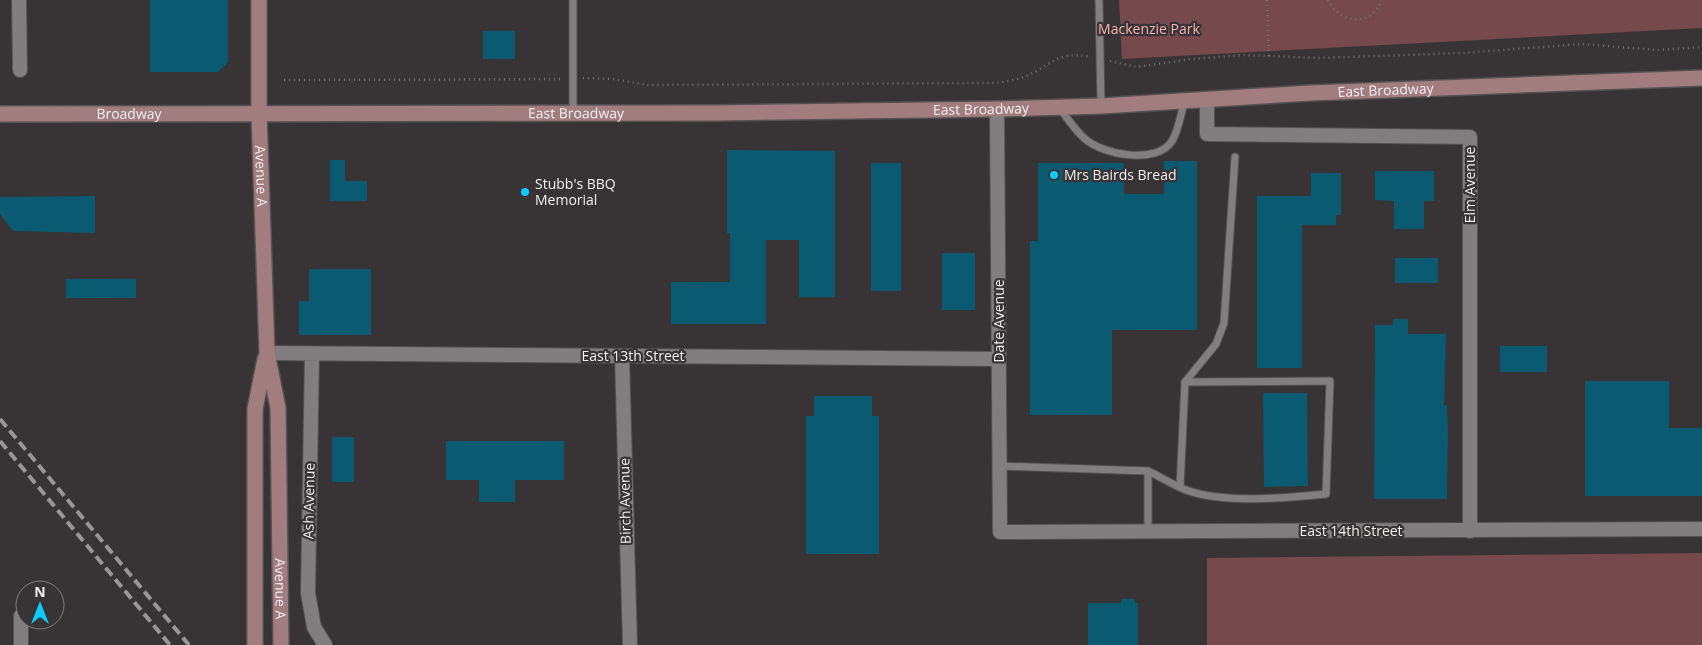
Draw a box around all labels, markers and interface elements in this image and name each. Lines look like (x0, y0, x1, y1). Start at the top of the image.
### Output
park label: Mackenzie Park (1098, 19, 1201, 38)
street label: East Broadway (1337, 78, 1435, 101)
street label: East Broadway (933, 98, 1030, 119)
street label: East Broadway (528, 103, 625, 122)
street label: Broadway (96, 104, 163, 123)
street label: Avenue A (251, 145, 272, 207)
street label: Elm Avenue (1460, 147, 1479, 223)
place label: Mrs Bairds Bread (1064, 165, 1177, 184)
marker: Mrs Bairds Bread (1048, 169, 1060, 181)
place label: Stubb's BBQ Memorial (535, 174, 616, 209)
marker: Stubb's BBQ Memorial (519, 186, 531, 198)
street label: Date Avenue (989, 279, 1008, 363)
street label: East 13th Street (581, 346, 685, 365)
street label: Birch Avenue (614, 458, 635, 544)
street label: Ash Avenue (298, 462, 319, 539)
street label: East 14th Street (1299, 521, 1403, 540)
street label: Avenue A (271, 558, 291, 620)
north arrow (15, 580, 65, 630)
text: N (34, 582, 46, 601)

